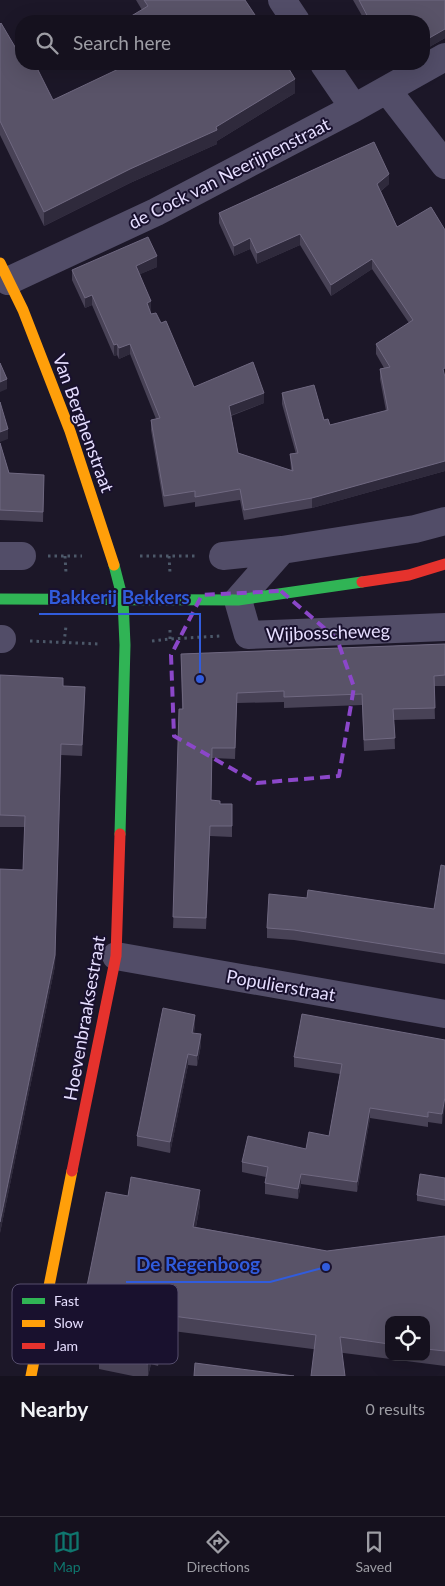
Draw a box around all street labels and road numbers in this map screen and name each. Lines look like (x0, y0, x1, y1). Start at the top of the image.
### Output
street label: de Cock van Neerijnenstraat (125, 112, 334, 233)
street label: Van Berghenstraat (49, 351, 119, 496)
street label: Wijbosscheweg (266, 619, 390, 645)
street label: Hoevenbraaksestraat (59, 933, 109, 1102)
street label: Populierstraat (225, 965, 338, 1005)

